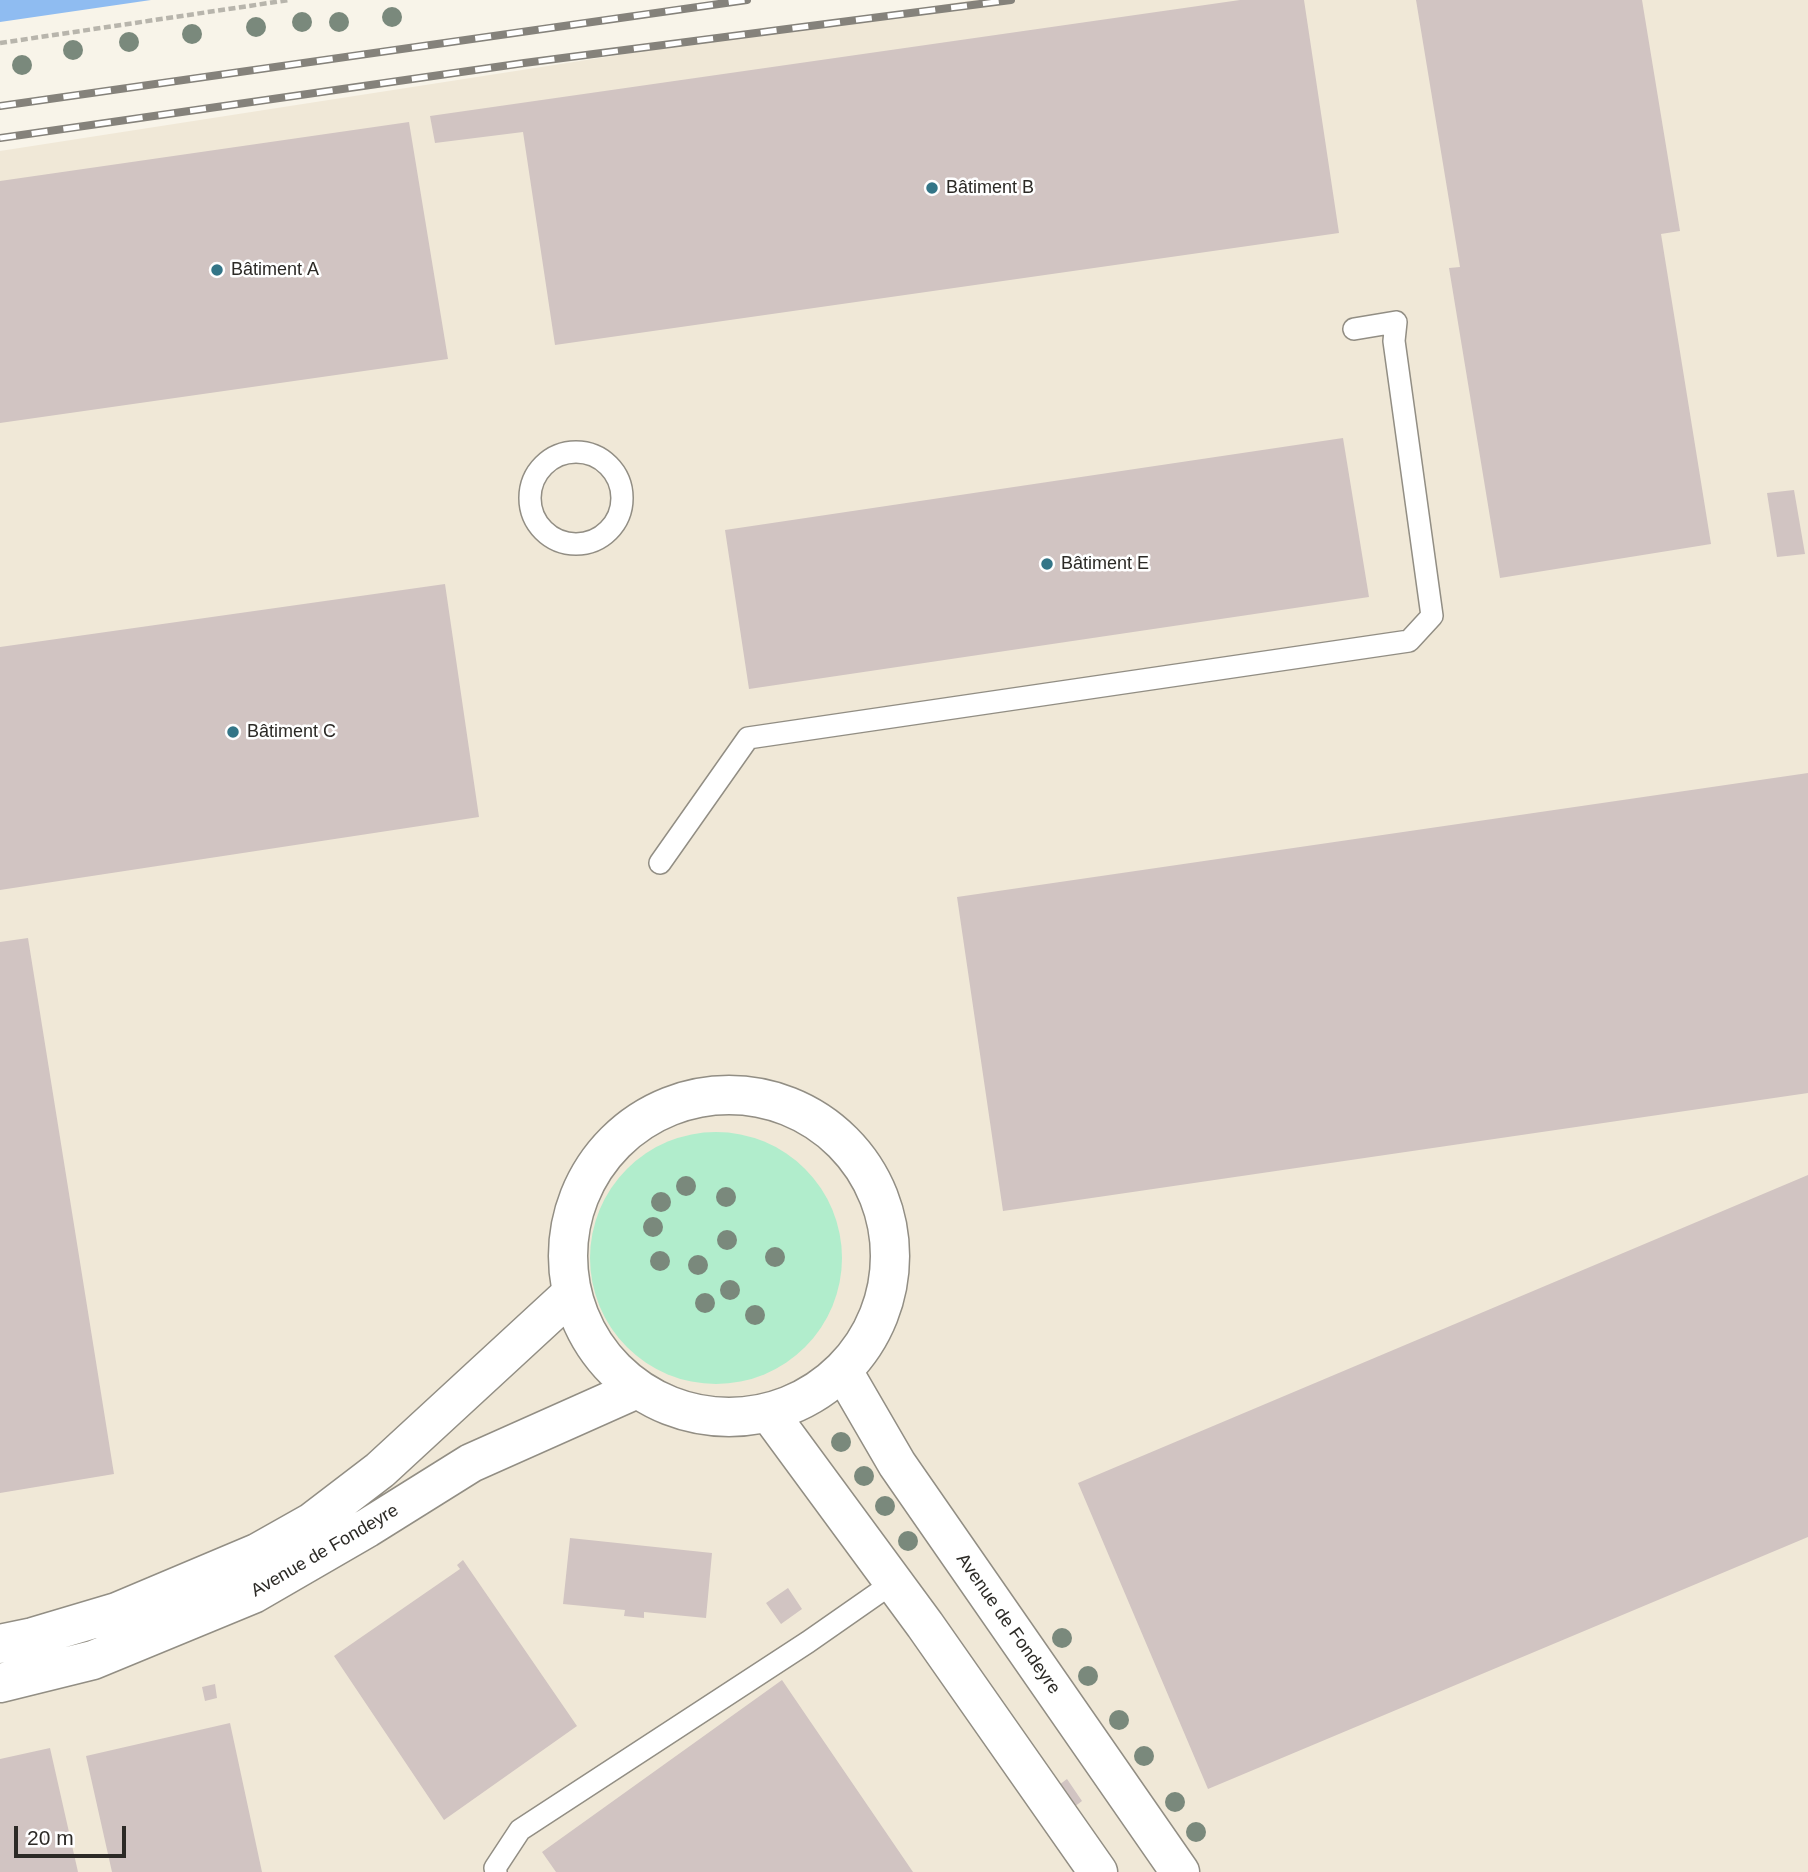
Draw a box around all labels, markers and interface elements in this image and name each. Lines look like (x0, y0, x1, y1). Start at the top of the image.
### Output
place label: Bâtiment B (946, 177, 1034, 199)
marker: Bâtiment B (924, 180, 940, 196)
place label: Bâtiment A (231, 259, 319, 281)
marker: Bâtiment A (209, 262, 225, 278)
place label: Bâtiment E (1061, 553, 1149, 575)
marker: Bâtiment E (1039, 556, 1055, 572)
place label: Bâtiment C (247, 721, 336, 743)
marker: Bâtiment C (225, 724, 241, 740)
street label: Avenue de Fondeyre (247, 1500, 403, 1602)
street label: Avenue de Fondeyre (951, 1549, 1065, 1699)
scale bar (18, 1812, 130, 1856)
text: 20 m (27, 1826, 74, 1849)

